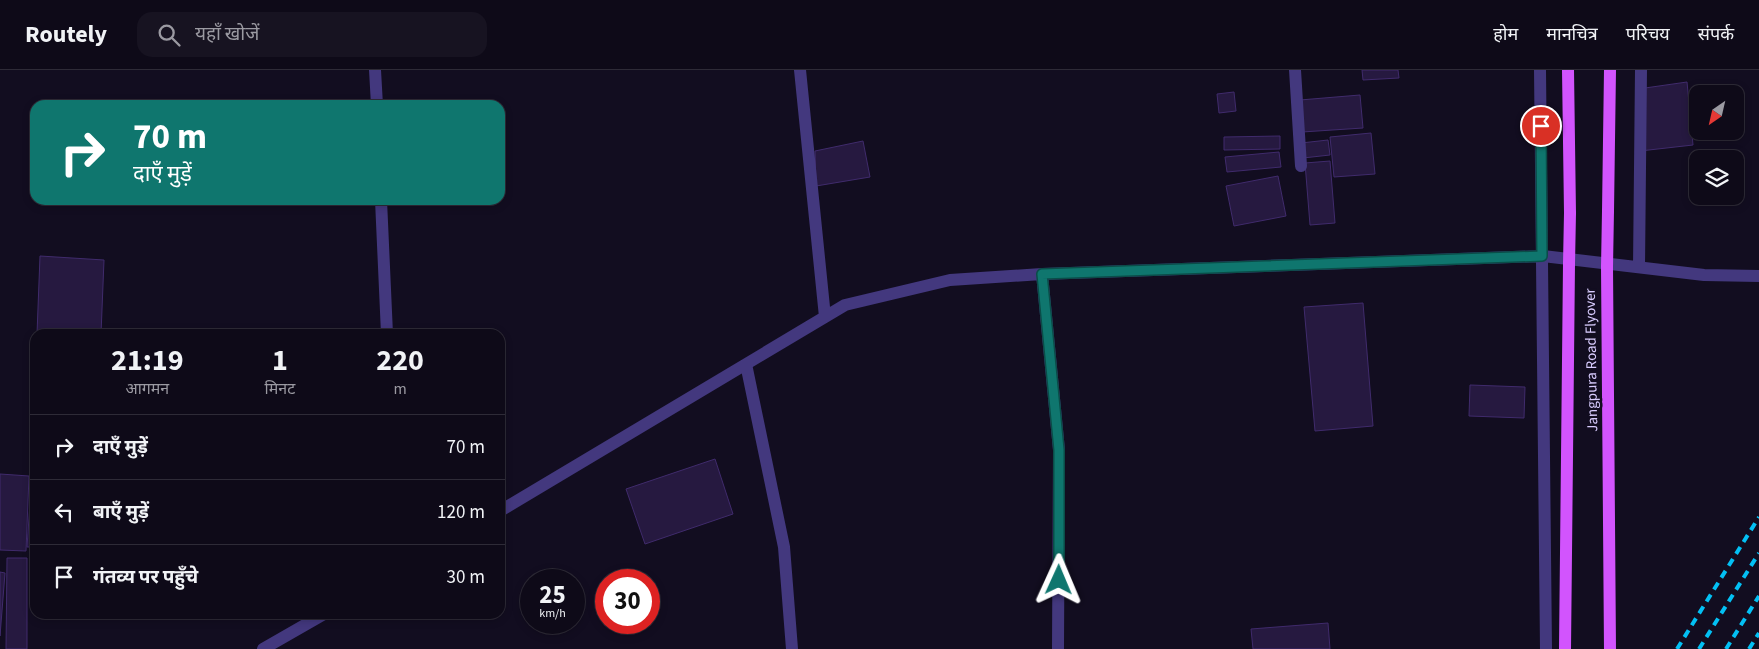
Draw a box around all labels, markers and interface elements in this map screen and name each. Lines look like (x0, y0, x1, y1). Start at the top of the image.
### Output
search box (137, 12, 487, 57)
text: Routely (25, 17, 107, 52)
icon: search (155, 21, 183, 49)
text: यहाँ खोजें (195, 21, 259, 48)
text: होम (1493, 22, 1518, 47)
text: मानचित्र (1546, 22, 1598, 47)
text: परिचय (1626, 22, 1670, 47)
text: संपर्क (1698, 22, 1734, 47)
north arrow (1689, 85, 1744, 140)
map controls (1689, 85, 1744, 205)
pin (1520, 105, 1562, 147)
text: 70 m (133, 112, 207, 162)
icon: arrive (1527, 112, 1555, 140)
icon: right (50, 120, 115, 185)
button: layers (1689, 150, 1744, 205)
text: दाएँ मुड़ें (133, 158, 192, 190)
street label: Jangpura Road Flyover (1580, 287, 1603, 432)
text: 21:19 (111, 339, 183, 382)
text: 1 (272, 339, 288, 382)
text: 220 (376, 339, 424, 382)
text: आगमन (125, 378, 169, 400)
text: मिनट (265, 378, 295, 400)
text: m (393, 378, 407, 400)
icon: right (50, 433, 78, 461)
text: दाएँ मुड़ें (93, 434, 148, 461)
text: 70 m (447, 434, 485, 461)
icon: left (50, 498, 78, 526)
text: बाएँ मुड़ें (93, 499, 149, 526)
text: 120 m (437, 499, 485, 526)
position arrow (1032, 553, 1084, 605)
icon: arrive (50, 563, 78, 591)
text: गंतव्य पर पहुँचे (93, 564, 198, 591)
text: 30 m (447, 564, 485, 591)
speed limit sign: 30 (595, 569, 660, 634)
text: 25 (539, 577, 566, 613)
text: km/h (539, 605, 566, 622)

